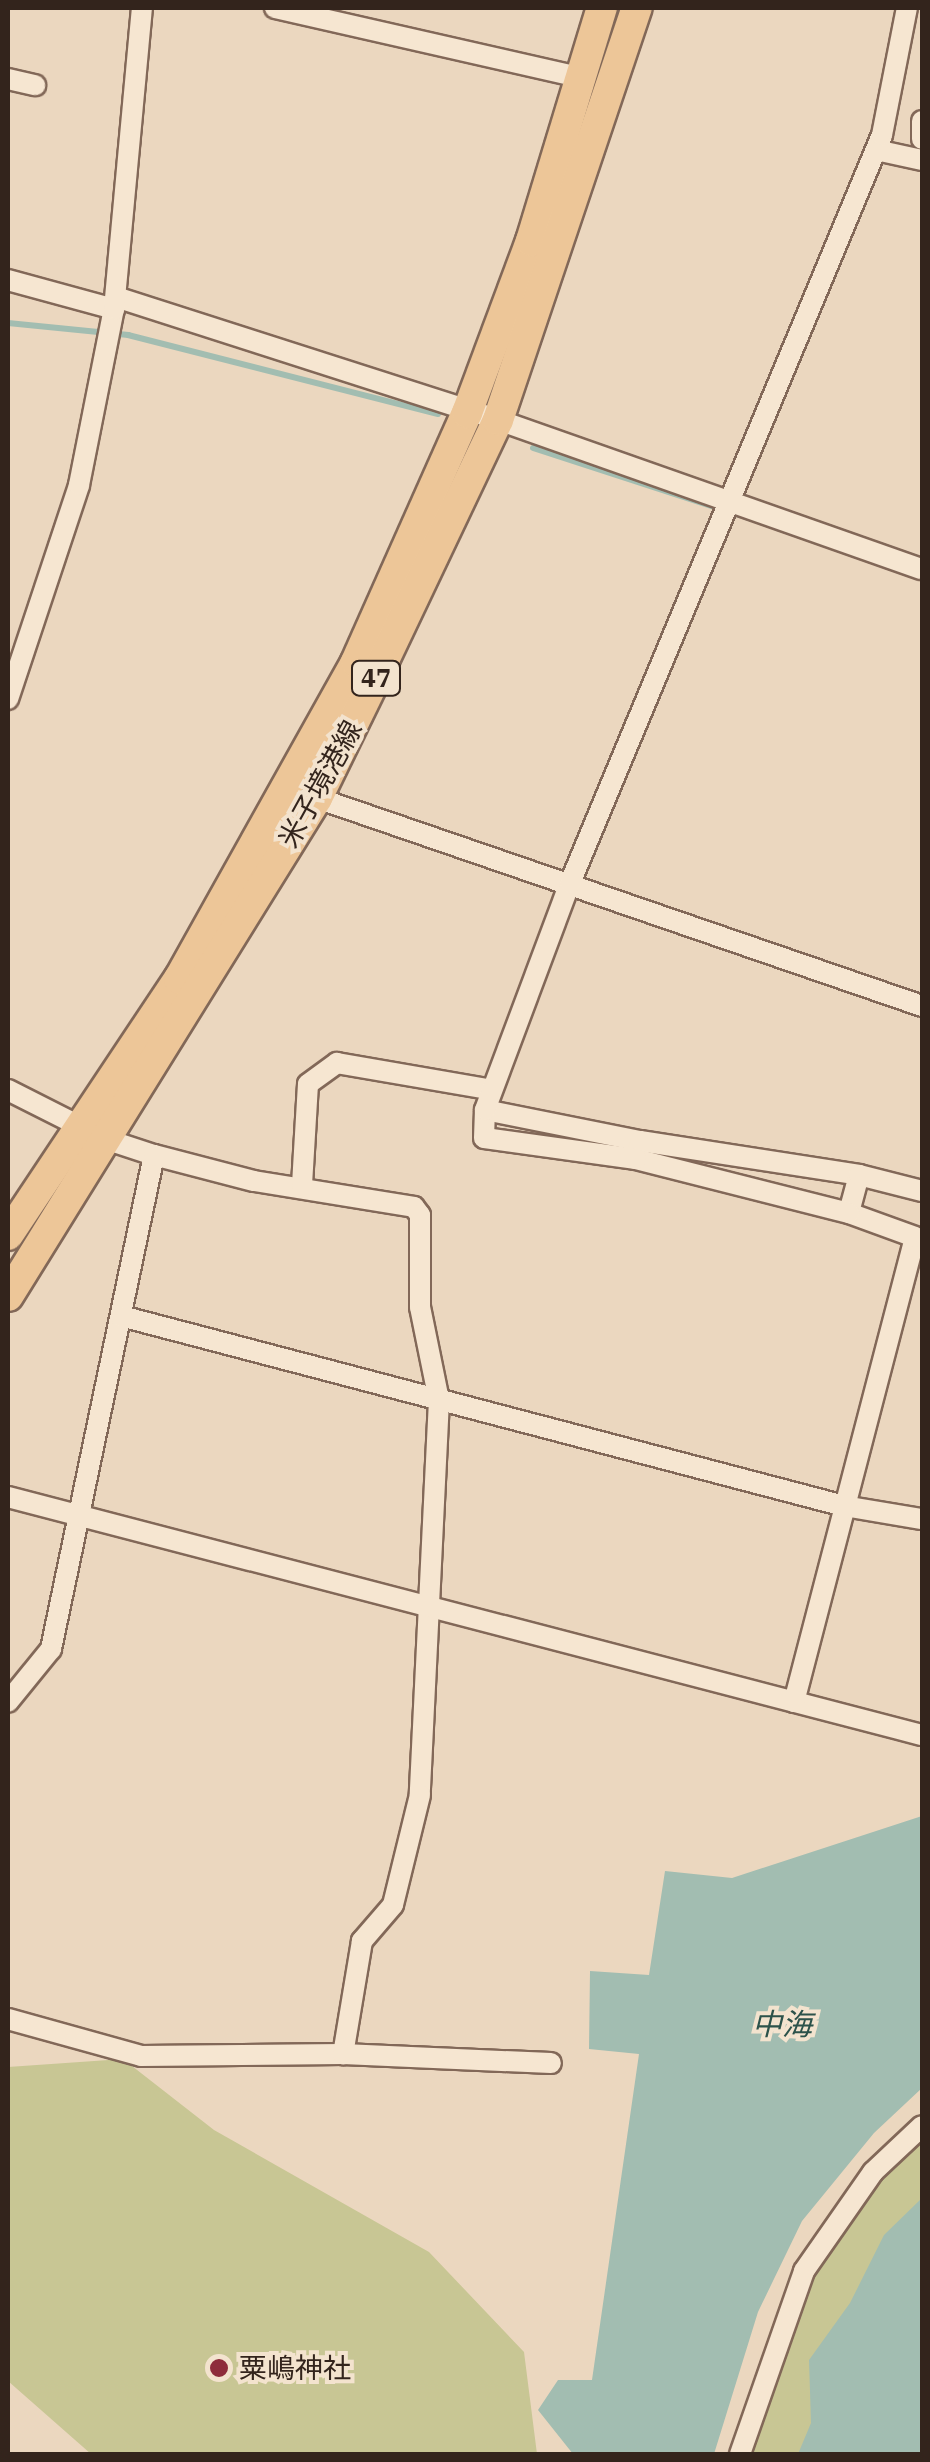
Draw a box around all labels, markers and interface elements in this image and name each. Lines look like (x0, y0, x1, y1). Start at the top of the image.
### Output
road number: 47 (351, 658, 401, 698)
street label: 米子境港線 (271, 715, 369, 853)
water label: 中海 (752, 2006, 812, 2042)
place label: 粟嶋神社 (239, 2351, 351, 2385)
marker: 粟嶋神社 (208, 2357, 230, 2379)

